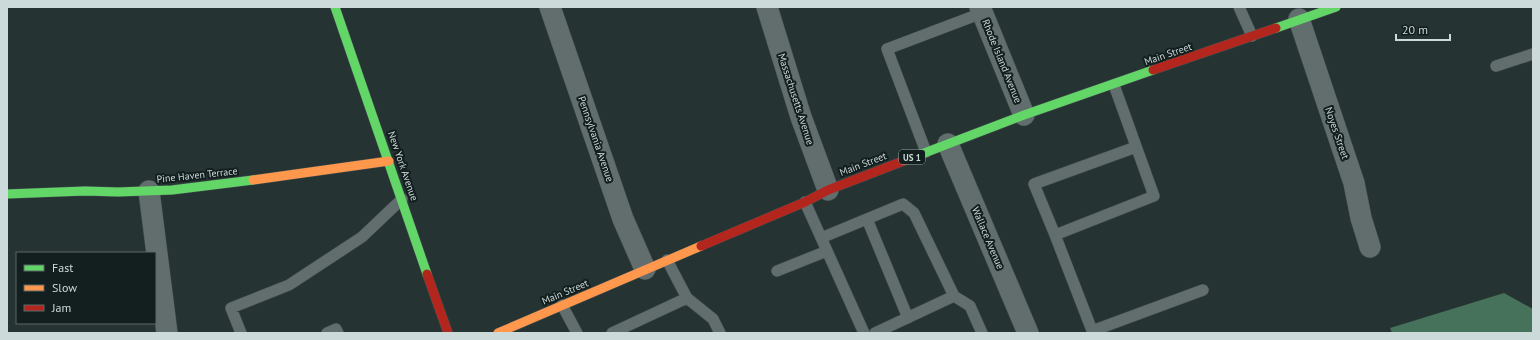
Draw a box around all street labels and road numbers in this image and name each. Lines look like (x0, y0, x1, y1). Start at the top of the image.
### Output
street label: Rhode Island Avenue (979, 17, 1025, 105)
street label: Main Street (1143, 40, 1194, 68)
street label: Massachusetts Avenue (775, 52, 817, 146)
street label: Pennsylvania Avenue (575, 95, 617, 183)
street label: Noyes Street (1322, 105, 1352, 161)
street label: New York Avenue (385, 129, 421, 203)
street label: Main Street (838, 149, 889, 179)
road number: US 1 (899, 150, 925, 164)
street label: Pine Haven Terrace (156, 164, 238, 186)
street label: Wallace Avenue (969, 205, 1007, 271)
street label: Main Street (540, 276, 591, 308)

